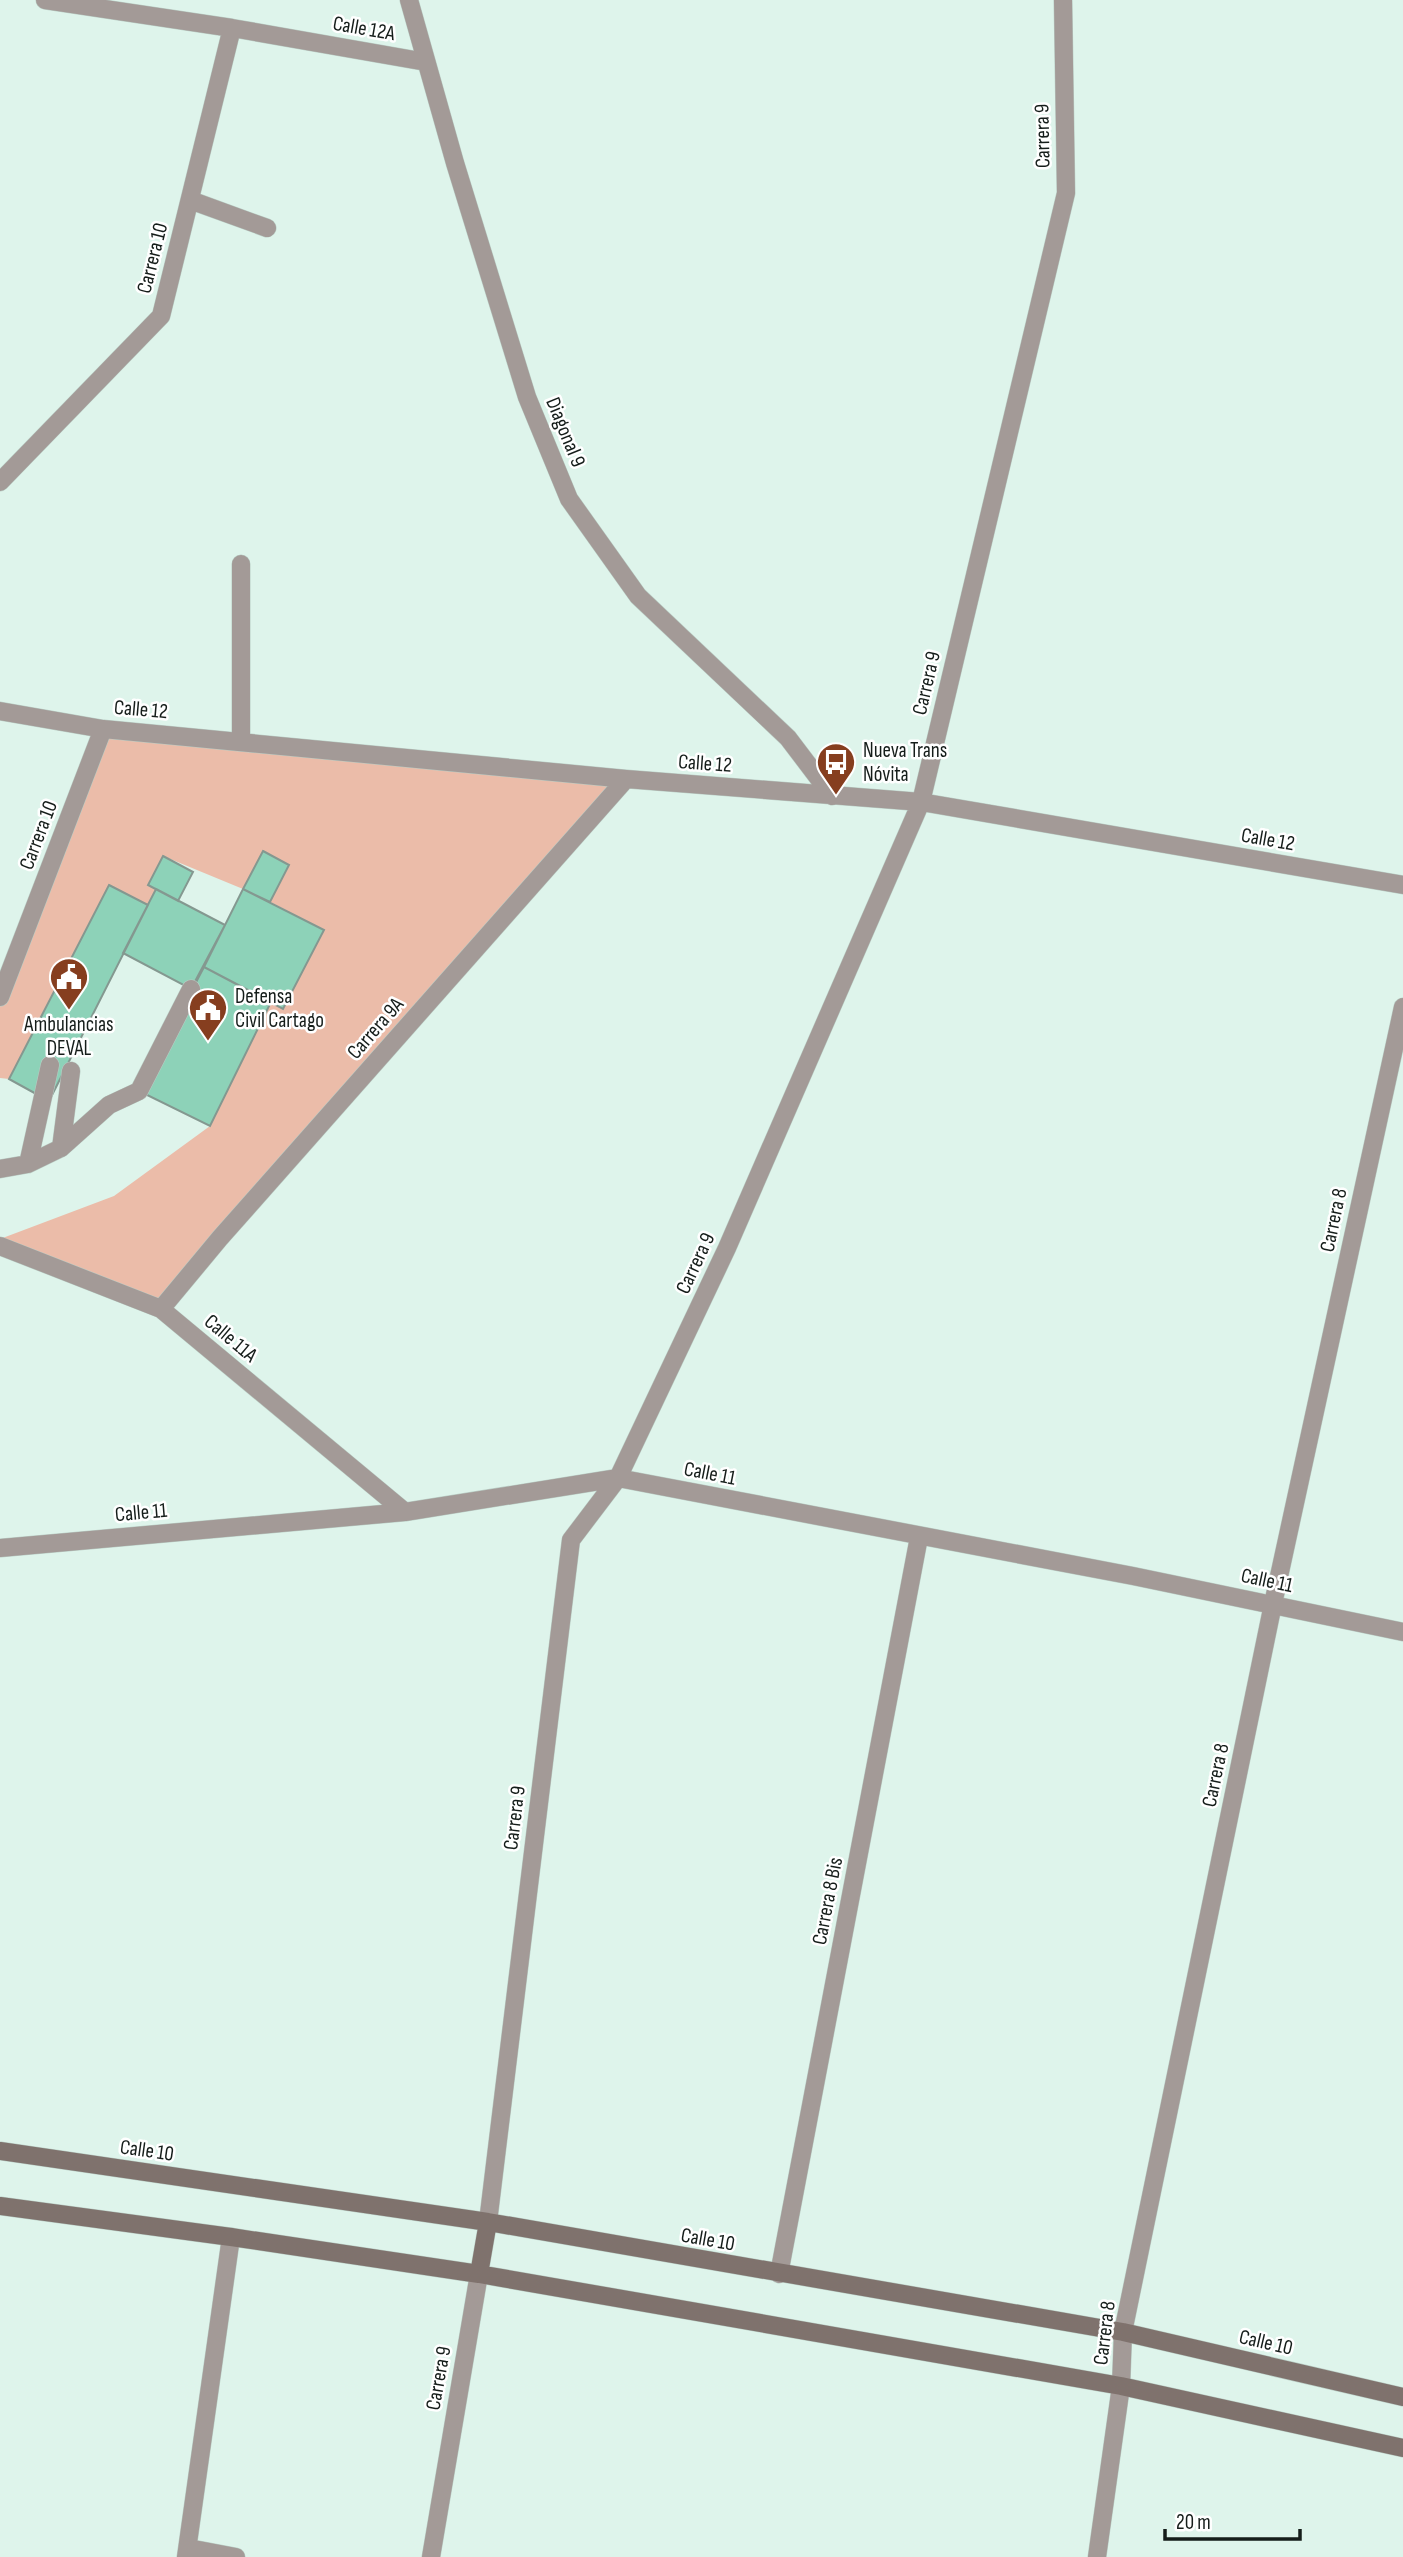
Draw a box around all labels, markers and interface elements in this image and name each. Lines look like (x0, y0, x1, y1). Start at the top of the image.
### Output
street label: Calle 12A (331, 11, 398, 46)
street label: Carrera 9 (1029, 104, 1056, 168)
street label: Carrera 10 (132, 220, 173, 296)
street label: Diagonal 9 (540, 394, 591, 471)
street label: Carrera 9 (907, 649, 946, 717)
street label: Calle 12 (113, 695, 169, 724)
place label: Nueva Trans Nóvita (863, 738, 947, 787)
bus stop icon: Nueva Trans Nóvita (815, 741, 857, 796)
street label: Calle 12 (677, 749, 733, 778)
street label: Carrera 10 (14, 797, 63, 873)
street label: Calle 12 (1239, 823, 1297, 856)
public building icon: Ambulancias DEVAL (48, 956, 90, 1011)
place label: Defensa Civil Cartago (235, 984, 324, 1033)
public building icon: Defensa Civil Cartago (187, 987, 229, 1042)
street label: Carrera 9A (342, 992, 410, 1064)
place label: Ambulancias DEVAL (23, 1012, 114, 1061)
street label: Carrera 8 (1315, 1186, 1352, 1254)
street label: Carrera 9 (670, 1229, 720, 1298)
street label: Calle 11A (199, 1309, 263, 1368)
street label: Calle 11 (682, 1456, 739, 1491)
street label: Calle 11 (114, 1498, 169, 1527)
street label: Calle 11 (1239, 1563, 1296, 1598)
street label: Carrera 8 (1197, 1741, 1234, 1809)
street label: Carrera 9 (498, 1785, 531, 1852)
street label: Carrera 8 Bis (807, 1855, 848, 1947)
street label: Calle 10 (118, 2134, 176, 2167)
street label: Calle 10 (679, 2222, 737, 2257)
street label: Carrera 8 (1088, 2300, 1121, 2367)
street label: Calle 10 (1237, 2324, 1295, 2361)
street label: Carrera 9 (421, 2344, 456, 2412)
scale bar (1165, 2498, 1300, 2542)
text: 20 m (1176, 2510, 1211, 2535)

